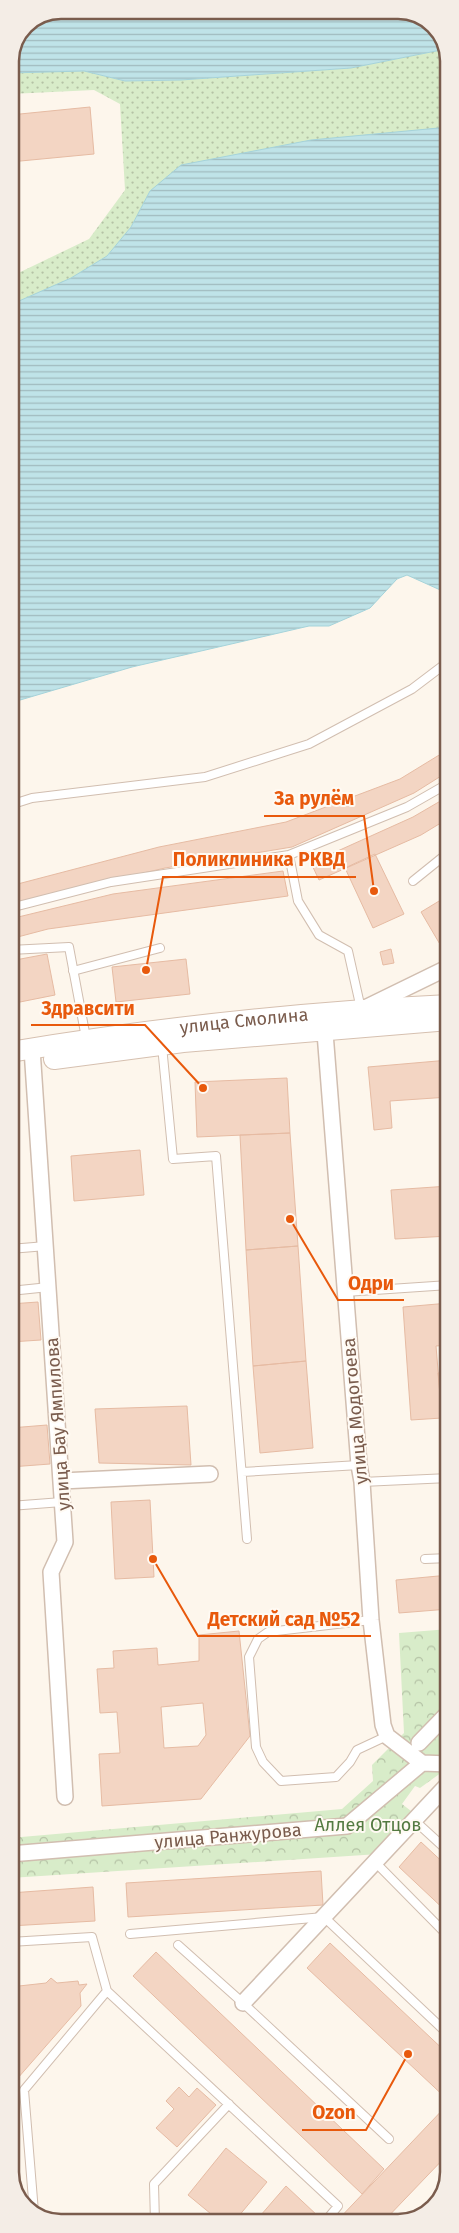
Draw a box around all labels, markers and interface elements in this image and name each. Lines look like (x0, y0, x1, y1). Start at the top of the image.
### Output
callout: За рулём (264, 782, 364, 816)
text: За рулём (273, 787, 354, 810)
callout: Поликлиника РКВД (163, 843, 356, 877)
text: Поликлиника РКВД (173, 848, 345, 871)
callout: Здравсити (31, 991, 145, 1025)
text: Здравсити (40, 997, 135, 1020)
street label: улица Смолина (178, 1003, 309, 1039)
callout: Одри (338, 1266, 404, 1300)
text: Одри (348, 1272, 394, 1295)
street label: улица Бау Ямпилова (41, 1337, 75, 1511)
street label: улица Модогоева (338, 1337, 372, 1485)
callout: Детский сад №52 (198, 1602, 371, 1636)
text: Детский сад №52 (207, 1608, 360, 1631)
park label: Аллея Отцов (315, 1814, 421, 1836)
street label: улица Ранжурова (154, 1819, 302, 1853)
callout: Ozon (302, 2096, 366, 2130)
text: Ozon (312, 2101, 356, 2124)

